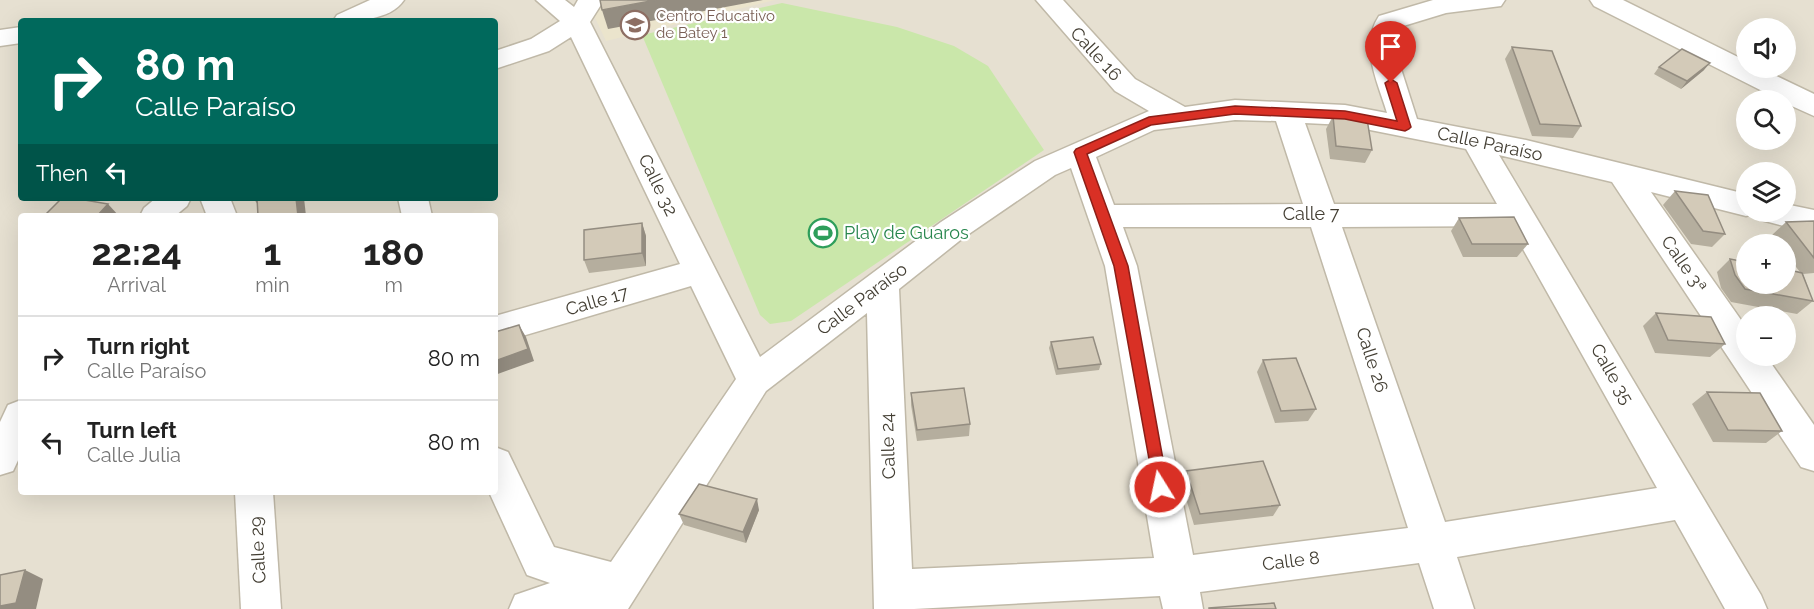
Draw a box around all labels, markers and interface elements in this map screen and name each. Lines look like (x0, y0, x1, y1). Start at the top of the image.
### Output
place label: Centro Educativo de Batey 1 (656, 7, 775, 42)
school or university icon: Centro Educativo de Batey 1 (619, 9, 651, 41)
map controls (1736, 18, 1796, 366)
button: sound (1736, 18, 1796, 78)
pin (1365, 21, 1416, 83)
street label: Calle 16 (1066, 22, 1127, 85)
icon: arrive (1374, 30, 1407, 63)
text: 80 m (135, 41, 235, 90)
icon: right (36, 42, 114, 120)
button: search (1736, 90, 1796, 150)
text: Calle Paraíso (135, 91, 296, 122)
street label: Calle Paraíso (1435, 122, 1545, 165)
street label: Calle 32 (635, 150, 682, 219)
icon: left (100, 156, 133, 189)
text: Then (36, 160, 88, 186)
button: layers (1736, 162, 1796, 222)
street label: Calle 7 (1283, 203, 1340, 224)
sports icon: Play de Guaros (807, 217, 839, 249)
place label: Play de Guaros (844, 222, 969, 243)
text: 22:24 (91, 231, 182, 273)
text: 1 (263, 231, 281, 273)
text: 180 (363, 231, 425, 273)
street label: Calle 3ª (1657, 231, 1712, 296)
button: + (1736, 234, 1796, 294)
street label: Calle Paraíso (812, 258, 911, 339)
text: Arrival (107, 273, 166, 297)
text: min (255, 273, 290, 297)
text: m (385, 273, 403, 297)
street label: Calle 17 (563, 281, 631, 319)
button: − (1736, 306, 1796, 366)
street label: Calle 26 (1352, 325, 1393, 395)
text: Turn right (87, 333, 190, 359)
street label: Calle 35 (1587, 340, 1638, 408)
icon: right (36, 342, 69, 375)
text: 80 m (428, 345, 480, 371)
text: Calle Paraíso (87, 359, 206, 383)
street label: Calle 24 (876, 412, 899, 480)
text: Turn left (87, 417, 177, 443)
icon: left (36, 426, 69, 459)
text: 80 m (428, 429, 480, 455)
text: Calle Julia (87, 443, 181, 467)
position arrow (1128, 455, 1192, 519)
street label: Calle 29 (245, 516, 270, 584)
street label: Calle 8 (1261, 547, 1321, 574)

